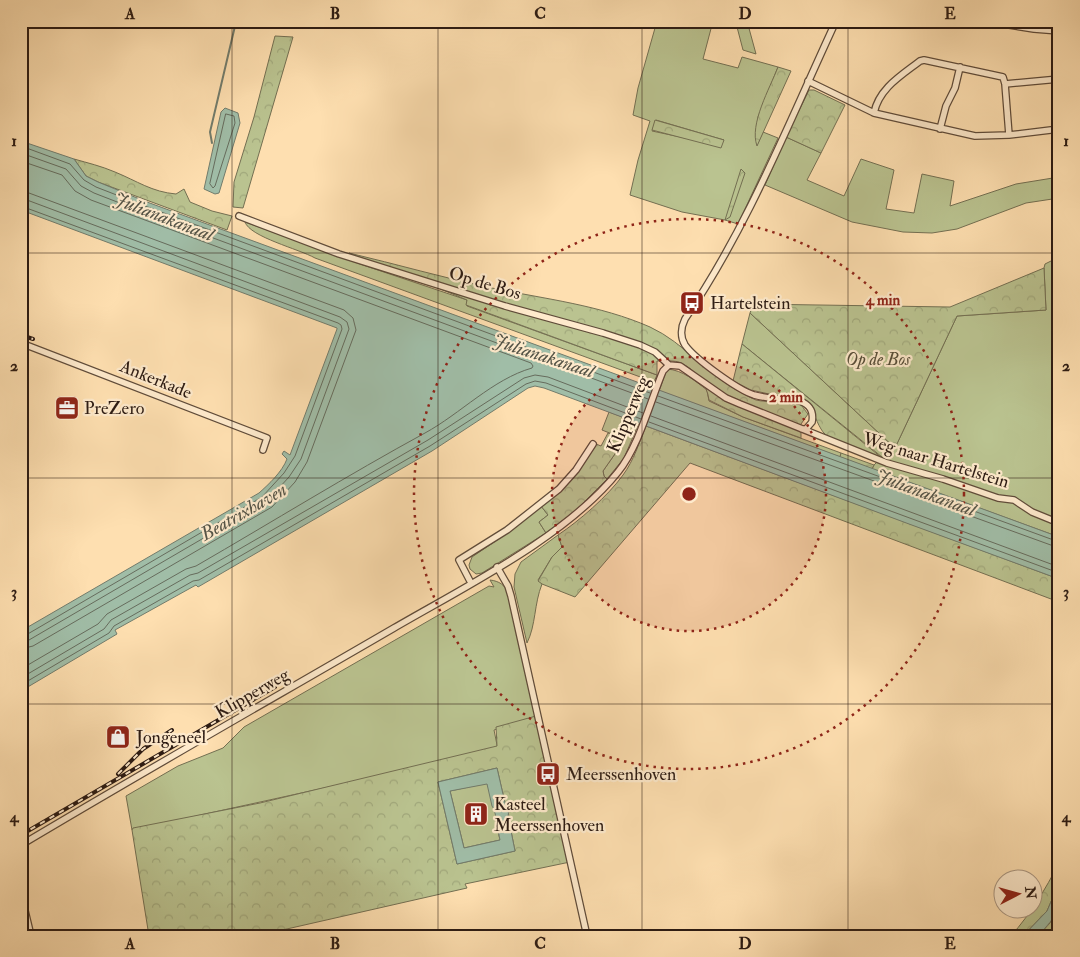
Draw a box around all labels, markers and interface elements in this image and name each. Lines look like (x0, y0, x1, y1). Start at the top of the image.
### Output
text: A (124, 4, 136, 24)
text: B (330, 4, 340, 24)
text: C (534, 4, 546, 24)
text: D (738, 4, 752, 24)
text: E (944, 4, 956, 24)
text: 1 (11, 131, 17, 151)
text: 1 (1063, 131, 1069, 151)
water label: Julianakanaal (110, 187, 218, 247)
street label: Op de Bos (446, 262, 524, 305)
bus stop icon: Hartelstein (679, 290, 705, 316)
text: 4 min (865, 291, 901, 310)
place label: Hartelstein (710, 292, 790, 315)
water label: Julianakanaal (490, 328, 599, 384)
park label: Op de Bos (846, 348, 911, 371)
street label: Ankerkade (116, 354, 196, 404)
text: 2 (10, 356, 18, 376)
text: 2 (1062, 356, 1070, 376)
street label: Klipperweg (602, 371, 655, 456)
text: 2 min (769, 388, 803, 407)
office icon: PreZero (54, 395, 80, 421)
place label: PreZero (84, 397, 145, 420)
street label: Weg naar Hartelstein (859, 427, 1012, 494)
water label: Julianakanaal (872, 464, 980, 523)
water label: Beatrixhaven (195, 478, 291, 547)
centre of rings (680, 485, 698, 503)
text: 3 (11, 582, 17, 602)
text: 3 (1063, 582, 1069, 602)
street label: Klipperweg (211, 662, 294, 724)
shop icon: Jongeneel (105, 724, 131, 750)
place label: Jongeneel (135, 726, 207, 749)
bus stop icon: Meerssenhoven (535, 761, 561, 787)
place label: Meerssenhoven (566, 763, 676, 786)
place label: Kasteel Meerssenhoven (494, 793, 604, 837)
building icon: Kasteel Meerssenhoven (463, 801, 489, 827)
text: 4 (9, 807, 20, 827)
text: 4 (1061, 807, 1072, 827)
north arrow (992, 870, 1042, 920)
text: N (1021, 885, 1040, 900)
text: A (124, 934, 136, 954)
text: B (330, 934, 340, 954)
text: C (534, 934, 546, 954)
text: D (738, 934, 752, 954)
text: E (944, 934, 956, 954)

